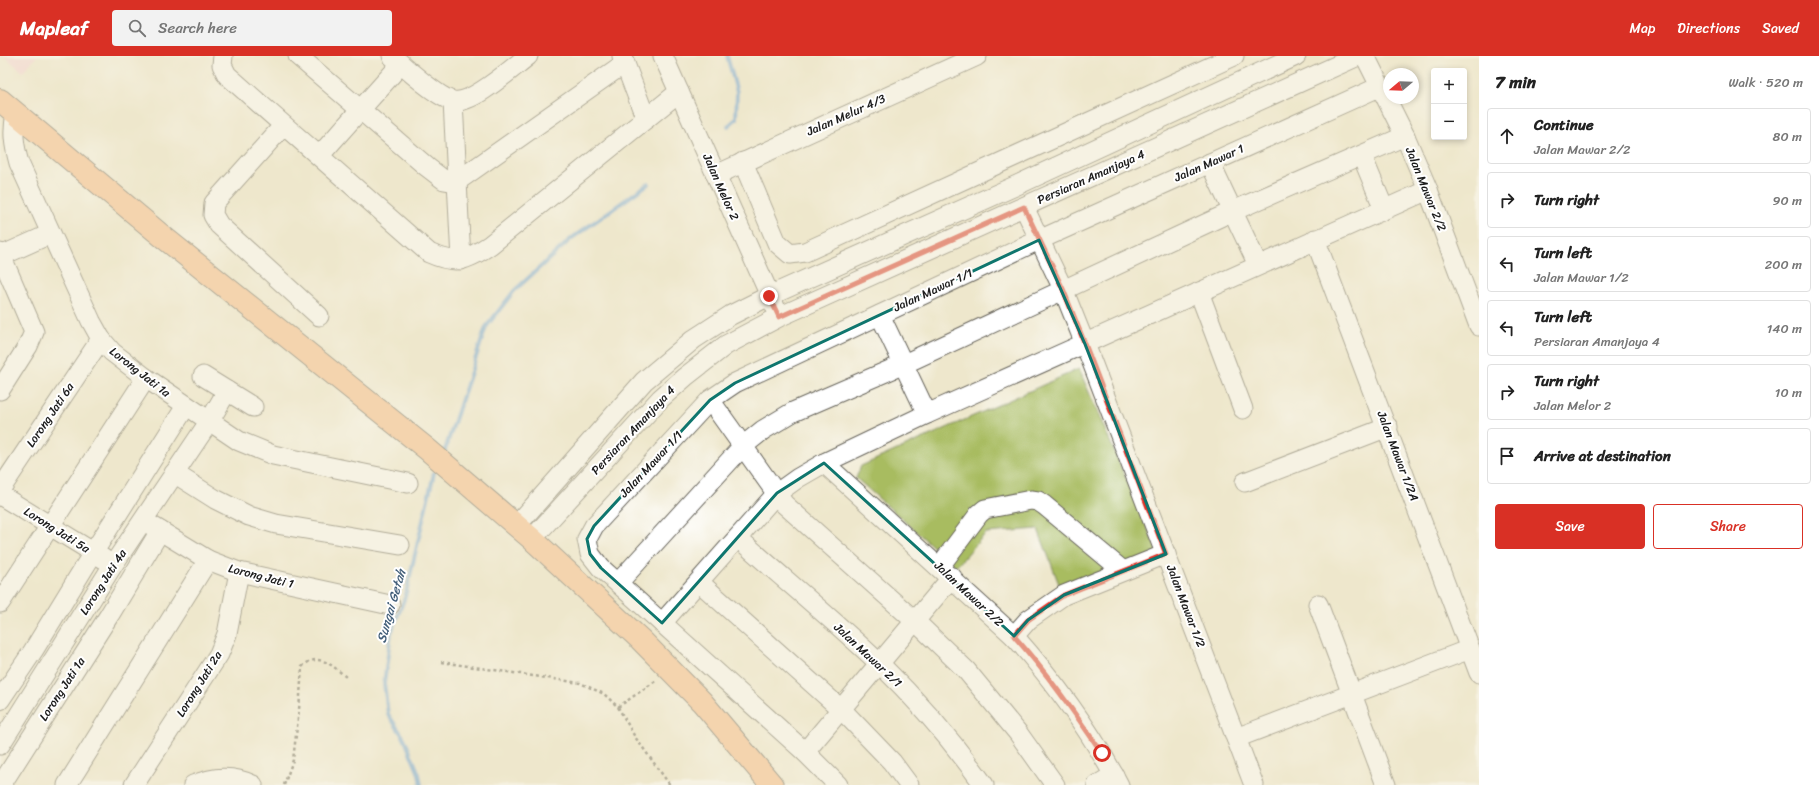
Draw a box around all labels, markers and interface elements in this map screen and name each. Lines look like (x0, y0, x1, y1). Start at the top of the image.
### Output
search box (112, 10, 392, 46)
text: Mapleaf (20, 12, 88, 45)
text: Search here (158, 15, 237, 41)
text: Map (1629, 16, 1655, 41)
text: Directions (1677, 16, 1740, 41)
text: Saved (1762, 16, 1799, 41)
icon: search (126, 17, 148, 39)
text: 7 min (1495, 67, 1536, 97)
north arrow (1383, 68, 1419, 104)
map controls (1431, 68, 1467, 140)
button: + (1431, 68, 1467, 104)
text: Walk · 520 m (1729, 71, 1803, 94)
street label: Jalan Melur 4/3 (802, 88, 890, 143)
button: − (1431, 104, 1467, 140)
text: Continue (1534, 112, 1594, 138)
icon: ahead (1496, 125, 1518, 147)
text: 80 m (1773, 125, 1802, 148)
street label: Jalan Mawar 1 (1170, 138, 1247, 189)
text: Jalan Mawar 2/2 (1534, 138, 1631, 161)
street label: Persiaran Amanjaya 4 (1033, 143, 1149, 211)
street label: Jalan Mawar 2/2 (1399, 143, 1453, 235)
street label: Jalan Melor 2 (696, 149, 746, 224)
text: Turn right (1534, 187, 1599, 213)
icon: right (1496, 189, 1518, 211)
text: 90 m (1772, 189, 1802, 212)
text: Turn left (1534, 240, 1592, 266)
icon: left (1496, 253, 1518, 275)
text: 200 m (1765, 253, 1802, 276)
street label: Jalan Mawar 1/1 (889, 262, 976, 318)
text: Jalan Mawar 1/2 (1534, 266, 1629, 289)
route end (760, 287, 778, 305)
text: Turn left (1534, 304, 1592, 330)
icon: left (1496, 317, 1518, 339)
text: 140 m (1767, 317, 1802, 340)
text: Persiaran Amanjaya 4 (1534, 330, 1660, 353)
street label: Lorong Jati 1a (105, 341, 176, 404)
text: Turn right (1534, 368, 1599, 394)
street label: Lorong Jati 6a (20, 377, 80, 452)
street label: Persiaran Amanjaya 4 (585, 380, 681, 480)
icon: right (1496, 381, 1518, 403)
text: 10 m (1775, 381, 1802, 404)
text: Jalan Melor 2 (1534, 394, 1611, 417)
street label: Jalan Mawar 1/2A (1370, 407, 1425, 505)
street label: Jalan Mawar 1/1 (613, 425, 688, 504)
text: Arrive at destination (1534, 443, 1671, 469)
icon: arrive (1496, 445, 1518, 467)
street label: Lorong Jati 5a (19, 501, 95, 560)
button: Save (1495, 504, 1645, 549)
button: Share (1653, 504, 1803, 549)
street label: Lorong Jati 4a (73, 544, 133, 620)
street label: Jalan Mawar 2/2 (928, 555, 1009, 632)
street label: Lorong Jati 1 (226, 557, 296, 595)
street label: Jalan Mawar 1/2 (1160, 560, 1212, 651)
water label: Sungai Getah (370, 565, 413, 645)
street label: Jalan Mawar 2/1 (828, 616, 907, 693)
street label: Lorong Jati 2a (170, 646, 229, 721)
street label: Lorong Jati 1a (33, 652, 92, 726)
route start (1093, 744, 1111, 762)

